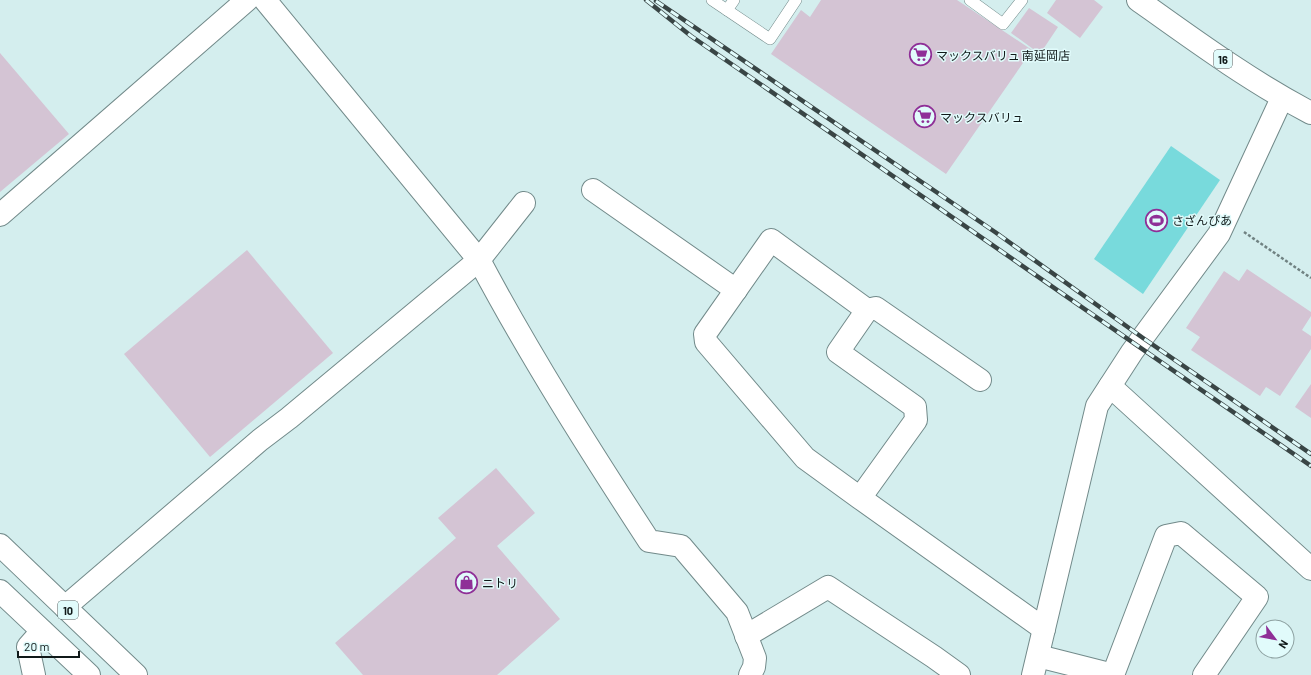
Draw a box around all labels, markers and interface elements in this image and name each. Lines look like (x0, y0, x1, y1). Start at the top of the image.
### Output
supermarket icon: マックスバリュ 南延岡店 (907, 42, 933, 68)
place label: マックスバリュ 南延岡店 (936, 48, 1070, 62)
road number: 16 (1214, 50, 1232, 68)
supermarket icon: マックスバリュ (911, 104, 937, 130)
place label: マックスバリュ (940, 110, 1024, 124)
sports icon: さざんぴあ (1144, 207, 1170, 233)
place label: さざんぴあ (1172, 213, 1232, 227)
shop icon: ニトリ (454, 570, 480, 596)
place label: ニトリ (482, 576, 518, 590)
road number: 10 (58, 601, 78, 619)
north arrow (1255, 619, 1295, 659)
scale bar (18, 633, 79, 659)
text: N (1276, 638, 1291, 651)
text: 20 m (24, 639, 50, 653)

